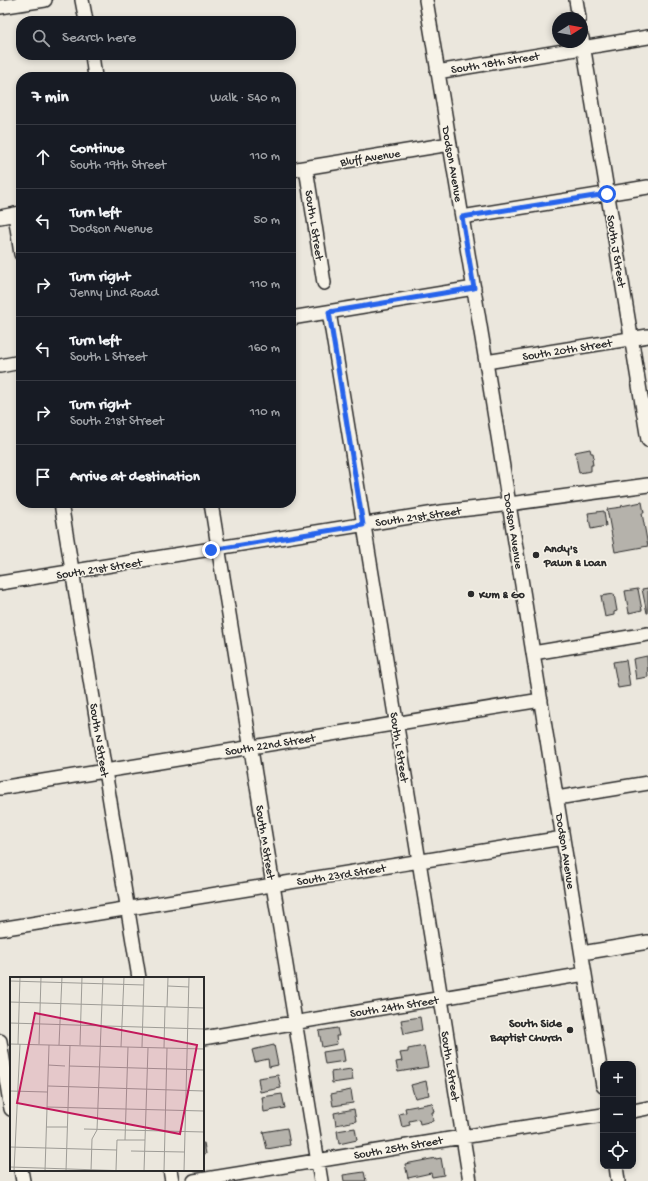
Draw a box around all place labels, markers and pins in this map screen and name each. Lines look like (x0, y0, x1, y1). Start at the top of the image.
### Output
place label: Andy's Pawn & Loan (543, 543, 607, 571)
marker: Andy's Pawn & Loan (531, 550, 541, 560)
marker: Kum & Go (466, 589, 476, 599)
place label: Kum & Go (478, 589, 526, 603)
place label: South Side Baptist Church (489, 1018, 563, 1046)
marker: South Side Baptist Church (565, 1025, 575, 1035)

